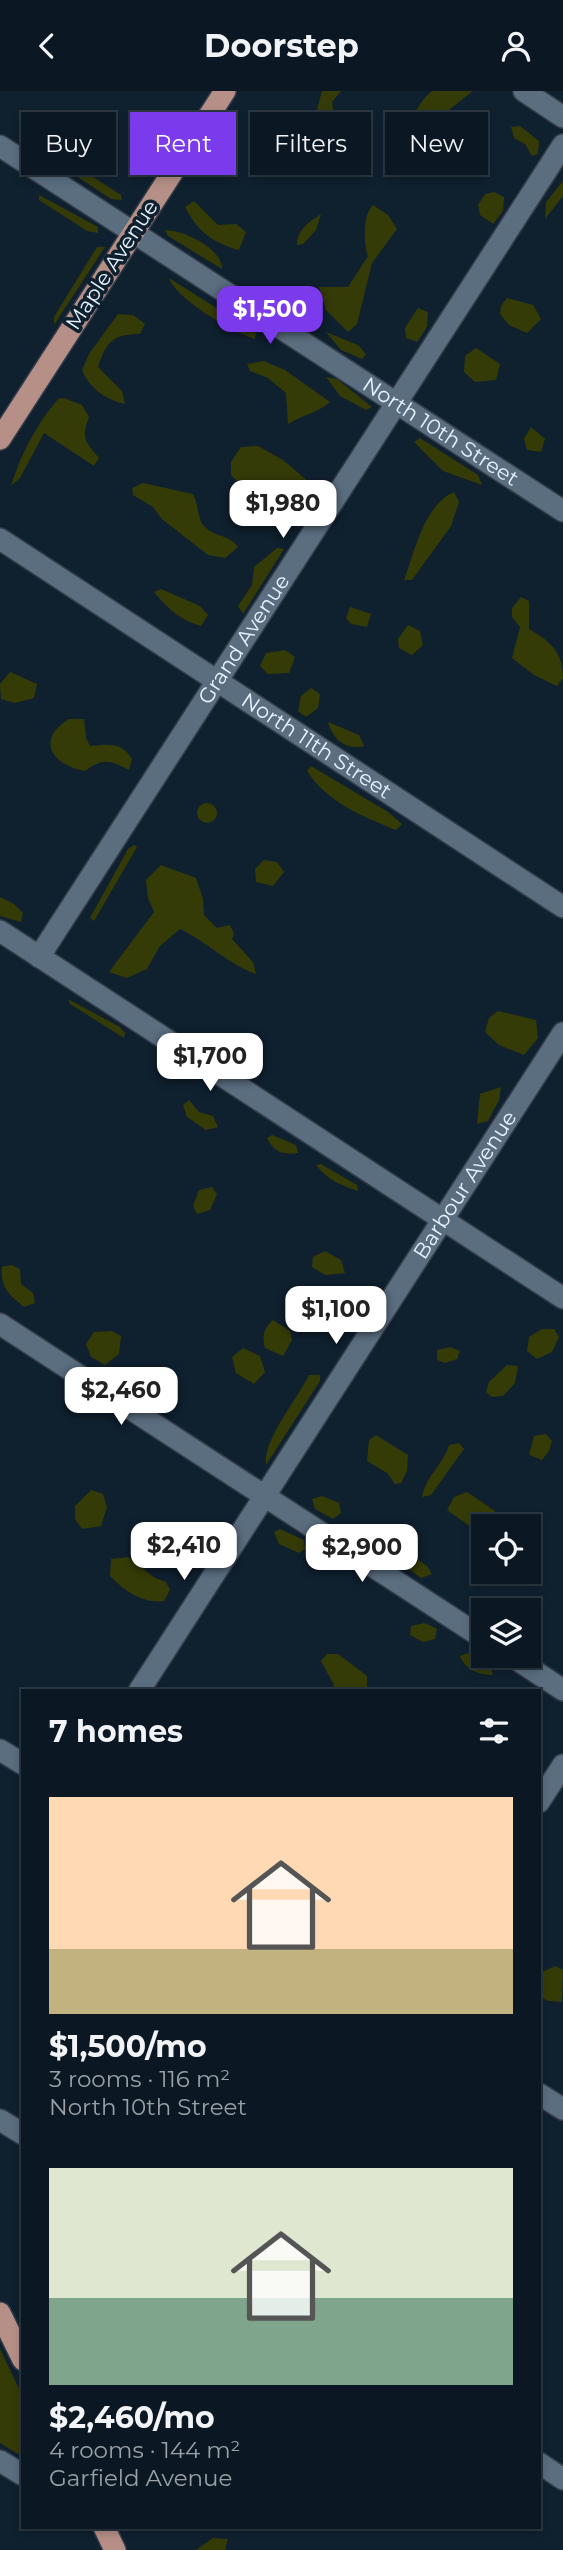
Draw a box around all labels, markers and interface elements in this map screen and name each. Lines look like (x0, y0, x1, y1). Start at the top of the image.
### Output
text: Doorstep (204, 26, 359, 65)
icon: back (28, 27, 66, 65)
icon: person (497, 27, 535, 65)
chip: Buy (21, 112, 116, 175)
chip: Rent (130, 112, 236, 175)
chip: Filters (250, 112, 371, 175)
chip: New (385, 112, 488, 175)
street label: Maple Avenue (60, 195, 163, 334)
pin: $1,500 (213, 287, 327, 346)
text: $1,500 (233, 295, 307, 323)
street label: North 10th Street (358, 372, 523, 491)
pin: $1,980 (226, 481, 340, 540)
text: $1,980 (246, 489, 320, 517)
street label: Grand Avenue (193, 570, 295, 709)
street label: North 11th Street (237, 687, 396, 804)
pin: $1,700 (153, 1033, 267, 1093)
text: $1,700 (173, 1042, 247, 1070)
street label: Barbour Avenue (408, 1106, 522, 1263)
pin: $1,100 (279, 1287, 393, 1346)
text: $1,100 (301, 1295, 371, 1323)
pin: $2,460 (64, 1367, 178, 1427)
text: $2,460 (81, 1376, 161, 1404)
map controls (471, 1514, 541, 1668)
button: locate (471, 1514, 541, 1584)
pin: $2,410 (127, 1523, 241, 1582)
pin: $2,900 (305, 1525, 419, 1584)
text: $2,410 (147, 1531, 221, 1559)
text: $2,900 (322, 1533, 402, 1561)
button: layers (471, 1598, 541, 1668)
icon: filters (475, 1712, 513, 1750)
text: 7 homes (49, 1713, 183, 1750)
icon: home (218, 1842, 344, 1968)
text: $1,500/mo (49, 2028, 207, 2065)
text: 3 rooms · 116 m² (49, 2065, 230, 2093)
text: North 10th Street (49, 2093, 247, 2121)
icon: home (218, 2213, 344, 2339)
text: $2,460/mo (49, 2399, 215, 2436)
text: 4 rooms · 144 m² (49, 2436, 241, 2464)
text: Garfield Avenue (49, 2464, 232, 2492)

